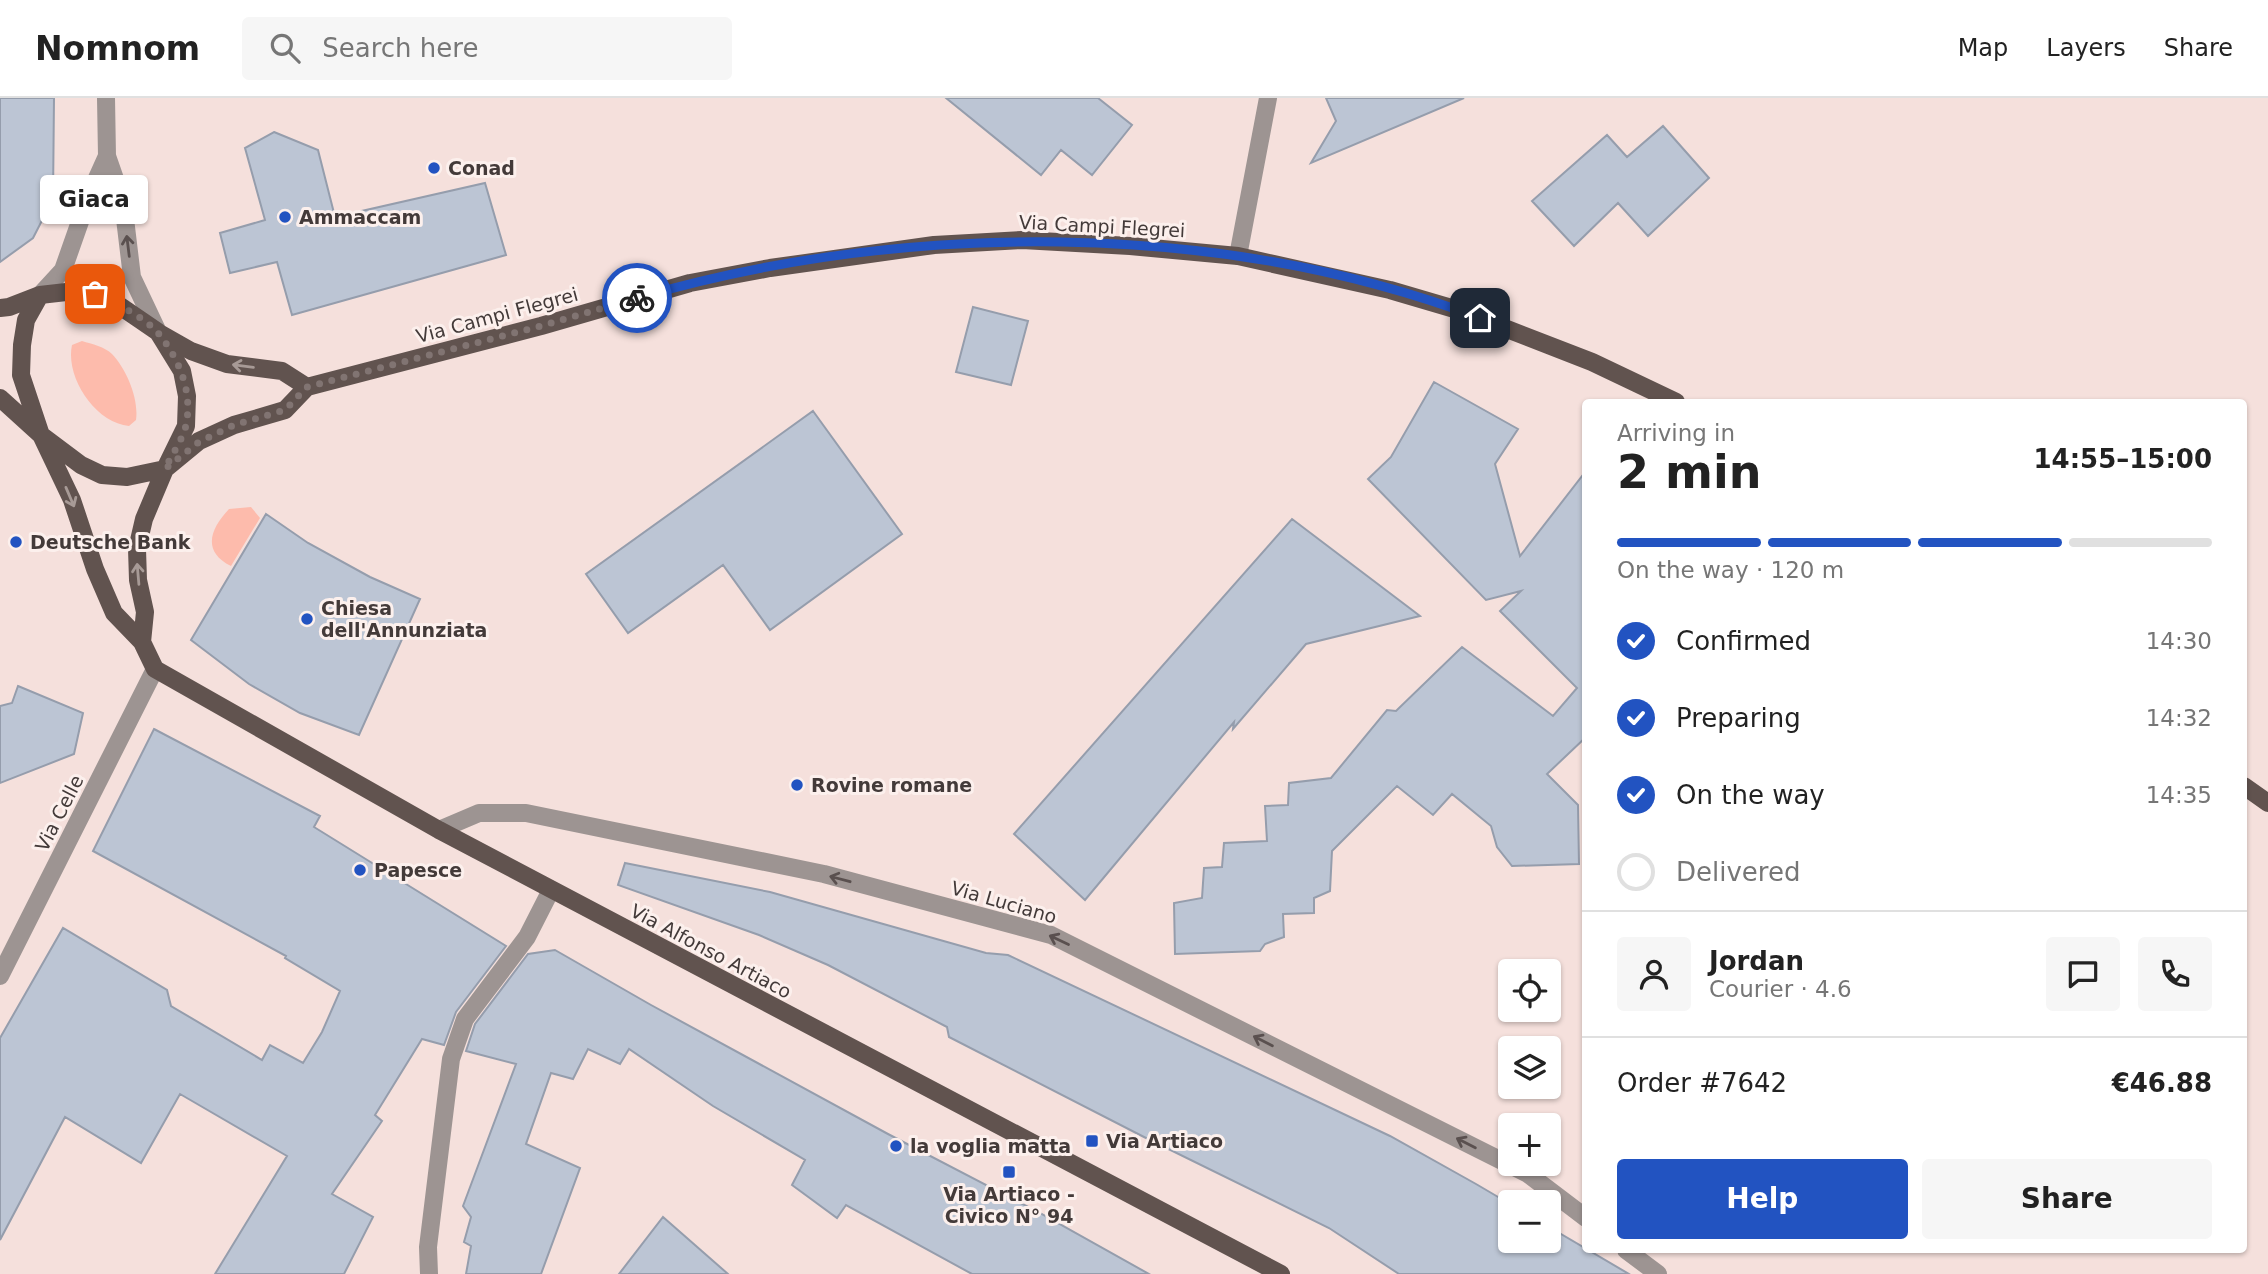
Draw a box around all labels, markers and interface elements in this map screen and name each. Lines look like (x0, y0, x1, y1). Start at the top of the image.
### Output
search box (242, 17, 732, 80)
text: Nomnom (35, 29, 200, 68)
icon: search (266, 29, 304, 67)
text: Search here (322, 33, 478, 63)
text: Map (1958, 34, 2008, 62)
text: Layers (2046, 34, 2126, 62)
text: Share (2164, 34, 2233, 62)
place label: Conad (448, 157, 515, 179)
marker: Conad (426, 160, 442, 176)
callout: Giaca (41, 175, 149, 224)
text: Giaca (58, 186, 130, 212)
place label: Ammaccam (299, 206, 421, 228)
marker: Ammaccam (277, 209, 293, 225)
street label: Via Campi Flegrei (1018, 211, 1186, 241)
one-way arrow (121, 235, 134, 258)
courier (602, 263, 672, 333)
pin (65, 264, 125, 324)
icon: bag (76, 275, 114, 313)
icon: bike (618, 279, 656, 317)
street label: Via Campi Flegrei (414, 283, 580, 347)
pin (1450, 288, 1510, 348)
icon: home (1461, 299, 1499, 337)
one-way arrow (233, 360, 255, 373)
text: Arriving in (1617, 420, 1735, 446)
text: 14:55–15:00 (2033, 444, 2212, 474)
text: 2 min (1617, 445, 1761, 499)
one-way arrow (64, 485, 77, 507)
place label: Deutsche Bank (30, 531, 191, 553)
marker: Deutsche Bank (8, 534, 24, 550)
text: On the way · 120 m (1617, 557, 1844, 583)
one-way arrow (131, 563, 144, 586)
place label: Chiesa dell'Annunziata (321, 597, 487, 641)
marker: Chiesa dell'Annunziata (299, 611, 315, 627)
icon: check (1617, 622, 1655, 660)
text: Confirmed (1676, 626, 1811, 656)
text: 14:30 (2146, 628, 2212, 654)
icon: check (1617, 699, 1655, 737)
text: Preparing (1676, 703, 1801, 733)
text: 14:32 (2146, 705, 2212, 731)
street label: Via Celle (30, 771, 88, 855)
place label: Rovine romane (811, 774, 972, 796)
icon: check (1617, 776, 1655, 814)
marker: Rovine romane (789, 777, 805, 793)
text: On the way (1676, 780, 1825, 810)
text: 14:35 (2146, 782, 2212, 808)
text: Delivered (1676, 857, 1800, 887)
place label: Papesce (374, 859, 462, 881)
marker: Papesce (352, 862, 368, 878)
one-way arrow (829, 872, 852, 885)
street label: Via Luciano (949, 876, 1059, 928)
street label: Via Alfonso Artiaco (627, 899, 795, 1003)
one-way arrow (1049, 932, 1070, 946)
button: person (1617, 937, 1691, 1011)
button: chat (2046, 937, 2120, 1011)
button: phone (2138, 937, 2212, 1011)
text: Jordan (1709, 946, 1804, 976)
map controls (1498, 959, 1561, 1253)
button: locate (1498, 959, 1561, 1022)
text: Courier · 4.6 (1709, 976, 1852, 1002)
one-way arrow (1253, 1034, 1274, 1048)
button: layers (1498, 1036, 1561, 1099)
text: Order #7642 (1617, 1068, 1787, 1098)
text: €46.88 (2112, 1068, 2212, 1098)
button: + (1498, 1113, 1561, 1176)
place label: Via Artiaco (1106, 1130, 1223, 1152)
marker: Via Artiaco (1084, 1133, 1100, 1149)
place label: la voglia matta (910, 1135, 1071, 1157)
one-way arrow (1456, 1136, 1477, 1149)
marker: la voglia matta (888, 1138, 904, 1154)
button: Help (1617, 1159, 1908, 1239)
button: Share (1922, 1159, 2212, 1239)
marker: Via Artiaco - Civico N° 94 (1001, 1164, 1017, 1180)
place label: Via Artiaco - Civico N° 94 (943, 1183, 1075, 1227)
button: − (1498, 1190, 1561, 1253)

